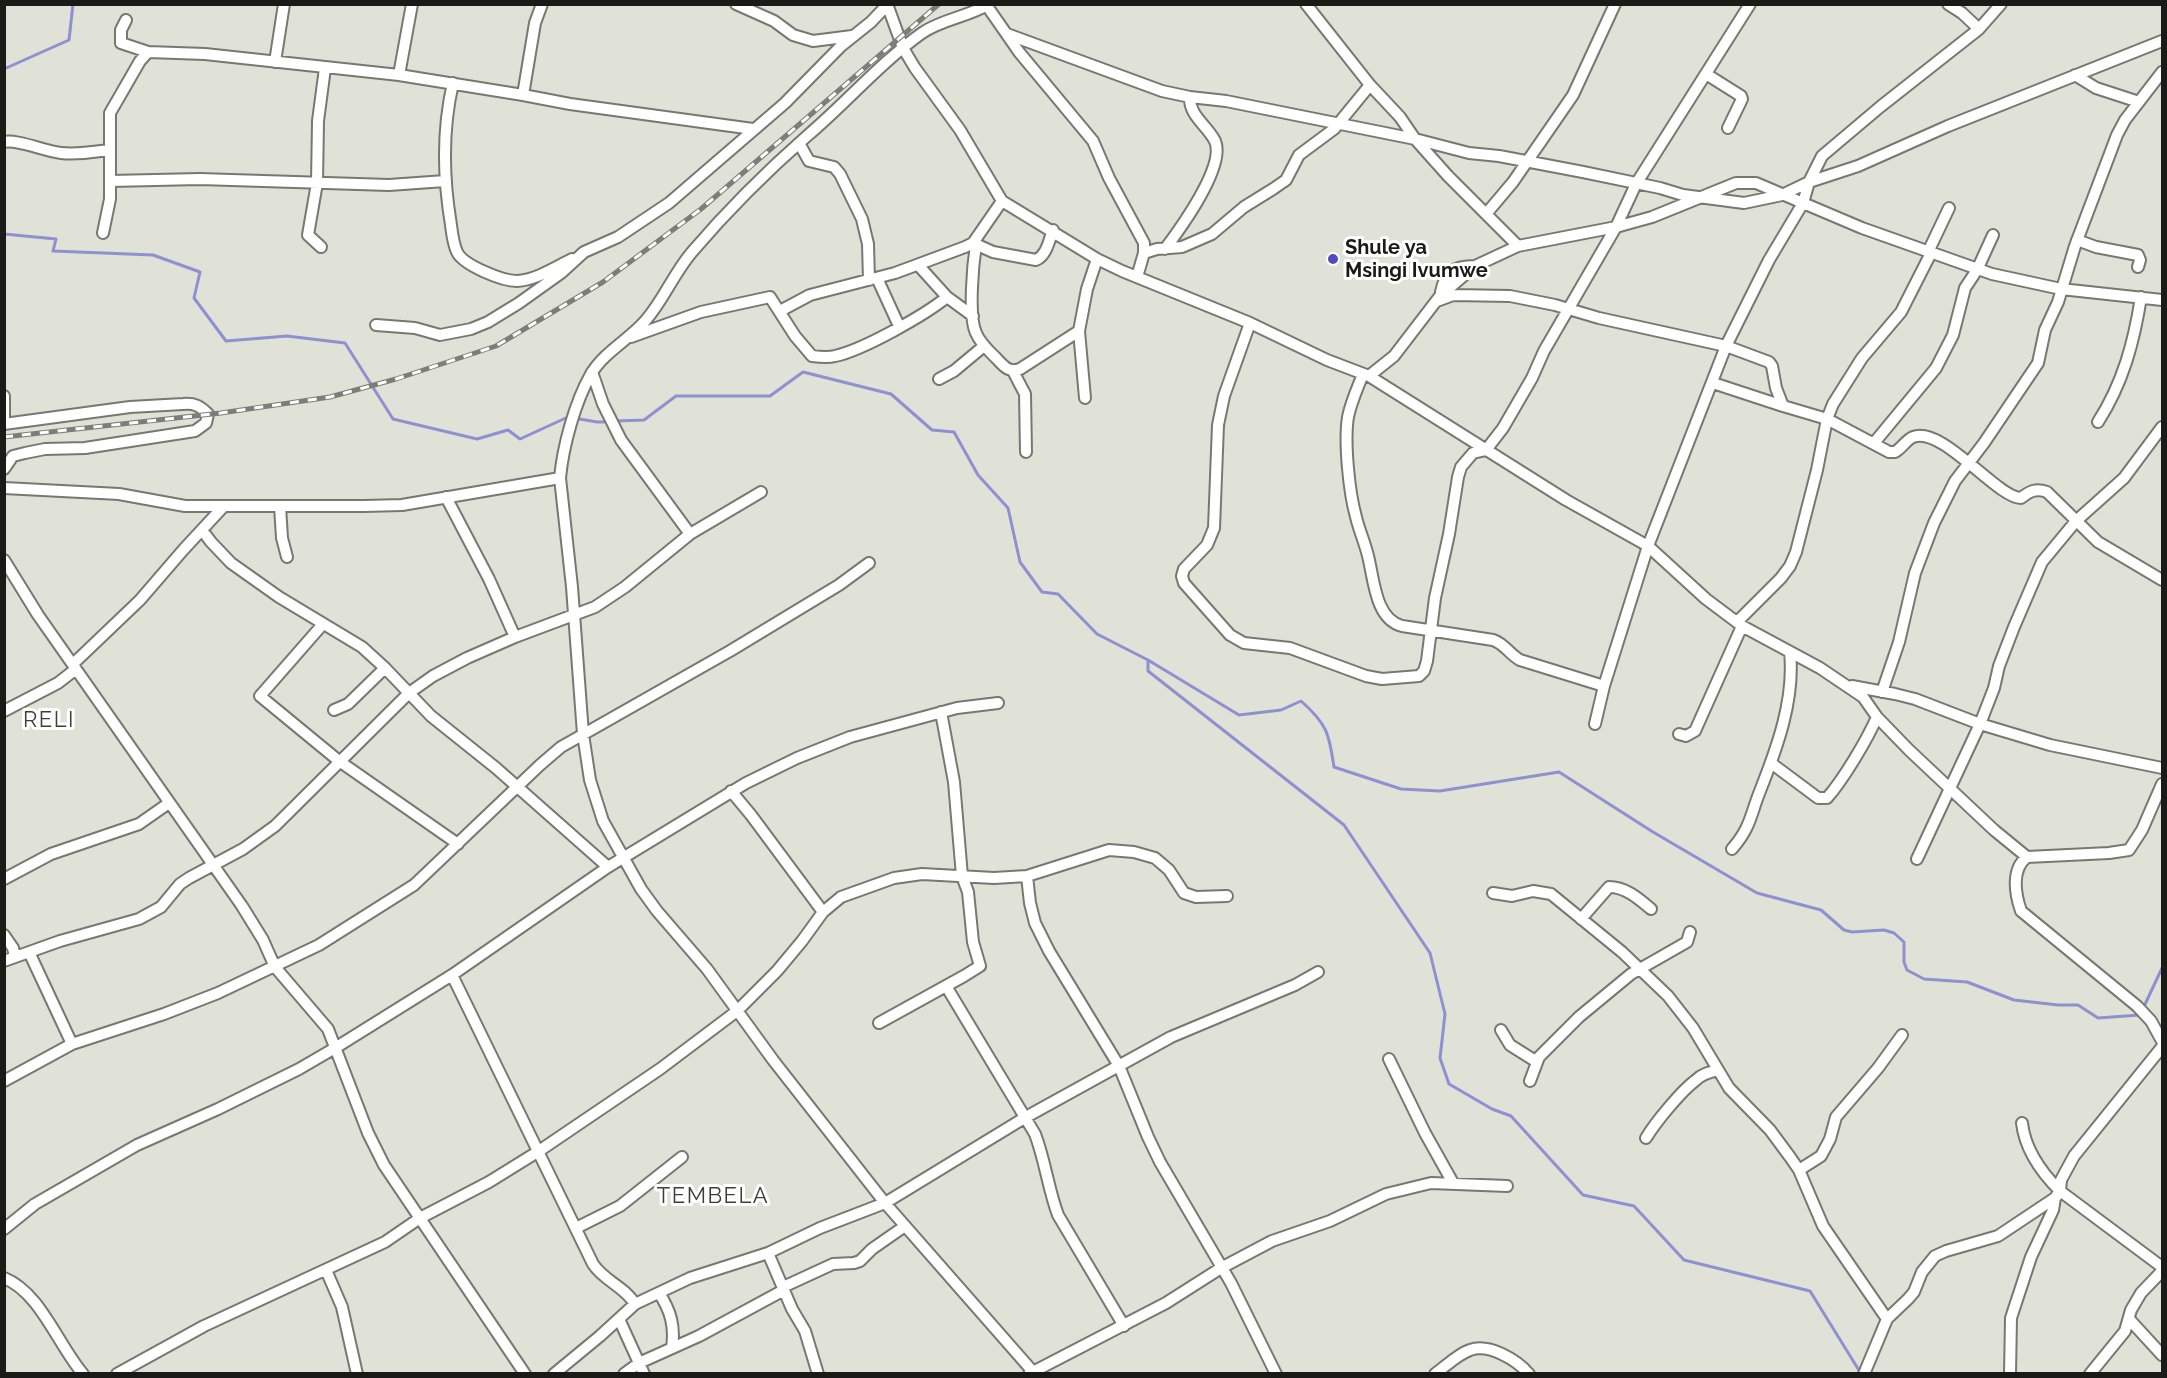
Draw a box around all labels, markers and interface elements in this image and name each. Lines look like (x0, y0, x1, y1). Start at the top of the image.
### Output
place label: Shule ya Msingi Ivumwe (1345, 236, 1488, 283)
marker: Shule ya Msingi Ivumwe (1326, 252, 1340, 266)
district label: RELI (23, 707, 75, 733)
district label: TEMBELA (657, 1183, 769, 1209)

